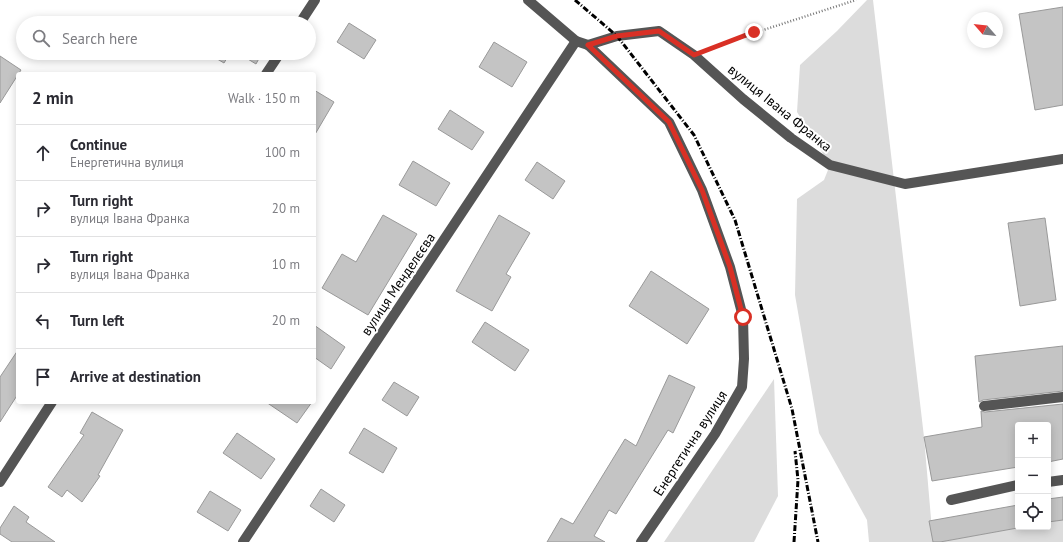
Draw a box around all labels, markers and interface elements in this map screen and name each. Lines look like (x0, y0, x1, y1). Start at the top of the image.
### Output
north arrow (967, 12, 1003, 48)
search box (16, 16, 316, 60)
route end (745, 23, 763, 41)
icon: search (30, 27, 52, 49)
text: Search here (62, 29, 138, 48)
street label: вулиця Івана Франка (724, 60, 836, 156)
text: 2 min (32, 87, 73, 109)
text: Walk · 150 m (228, 90, 300, 107)
text: Continue (70, 135, 127, 154)
icon: ahead (32, 142, 54, 164)
text: 100 m (265, 144, 300, 161)
text: Енергетична вулиця (70, 154, 184, 171)
text: Turn right (70, 191, 133, 210)
icon: right (32, 198, 54, 220)
text: 20 m (272, 200, 300, 217)
text: вулиця Івана Франка (70, 210, 190, 227)
street label: вулиця Менделєєва (357, 229, 439, 339)
text: Turn right (70, 247, 133, 266)
icon: right (32, 254, 54, 276)
text: 10 m (272, 256, 300, 273)
text: вулиця Івана Франка (70, 266, 190, 283)
route start (734, 308, 752, 326)
icon: left (32, 310, 54, 332)
text: Turn left (70, 311, 124, 330)
text: 20 m (272, 312, 300, 329)
icon: arrive (32, 366, 54, 388)
text: Arrive at destination (70, 367, 201, 386)
street label: Енергетична вулиця (649, 387, 731, 499)
map controls (1015, 422, 1051, 530)
button: + (1015, 422, 1051, 458)
button: − (1015, 458, 1051, 494)
button: locate (1015, 494, 1051, 530)

